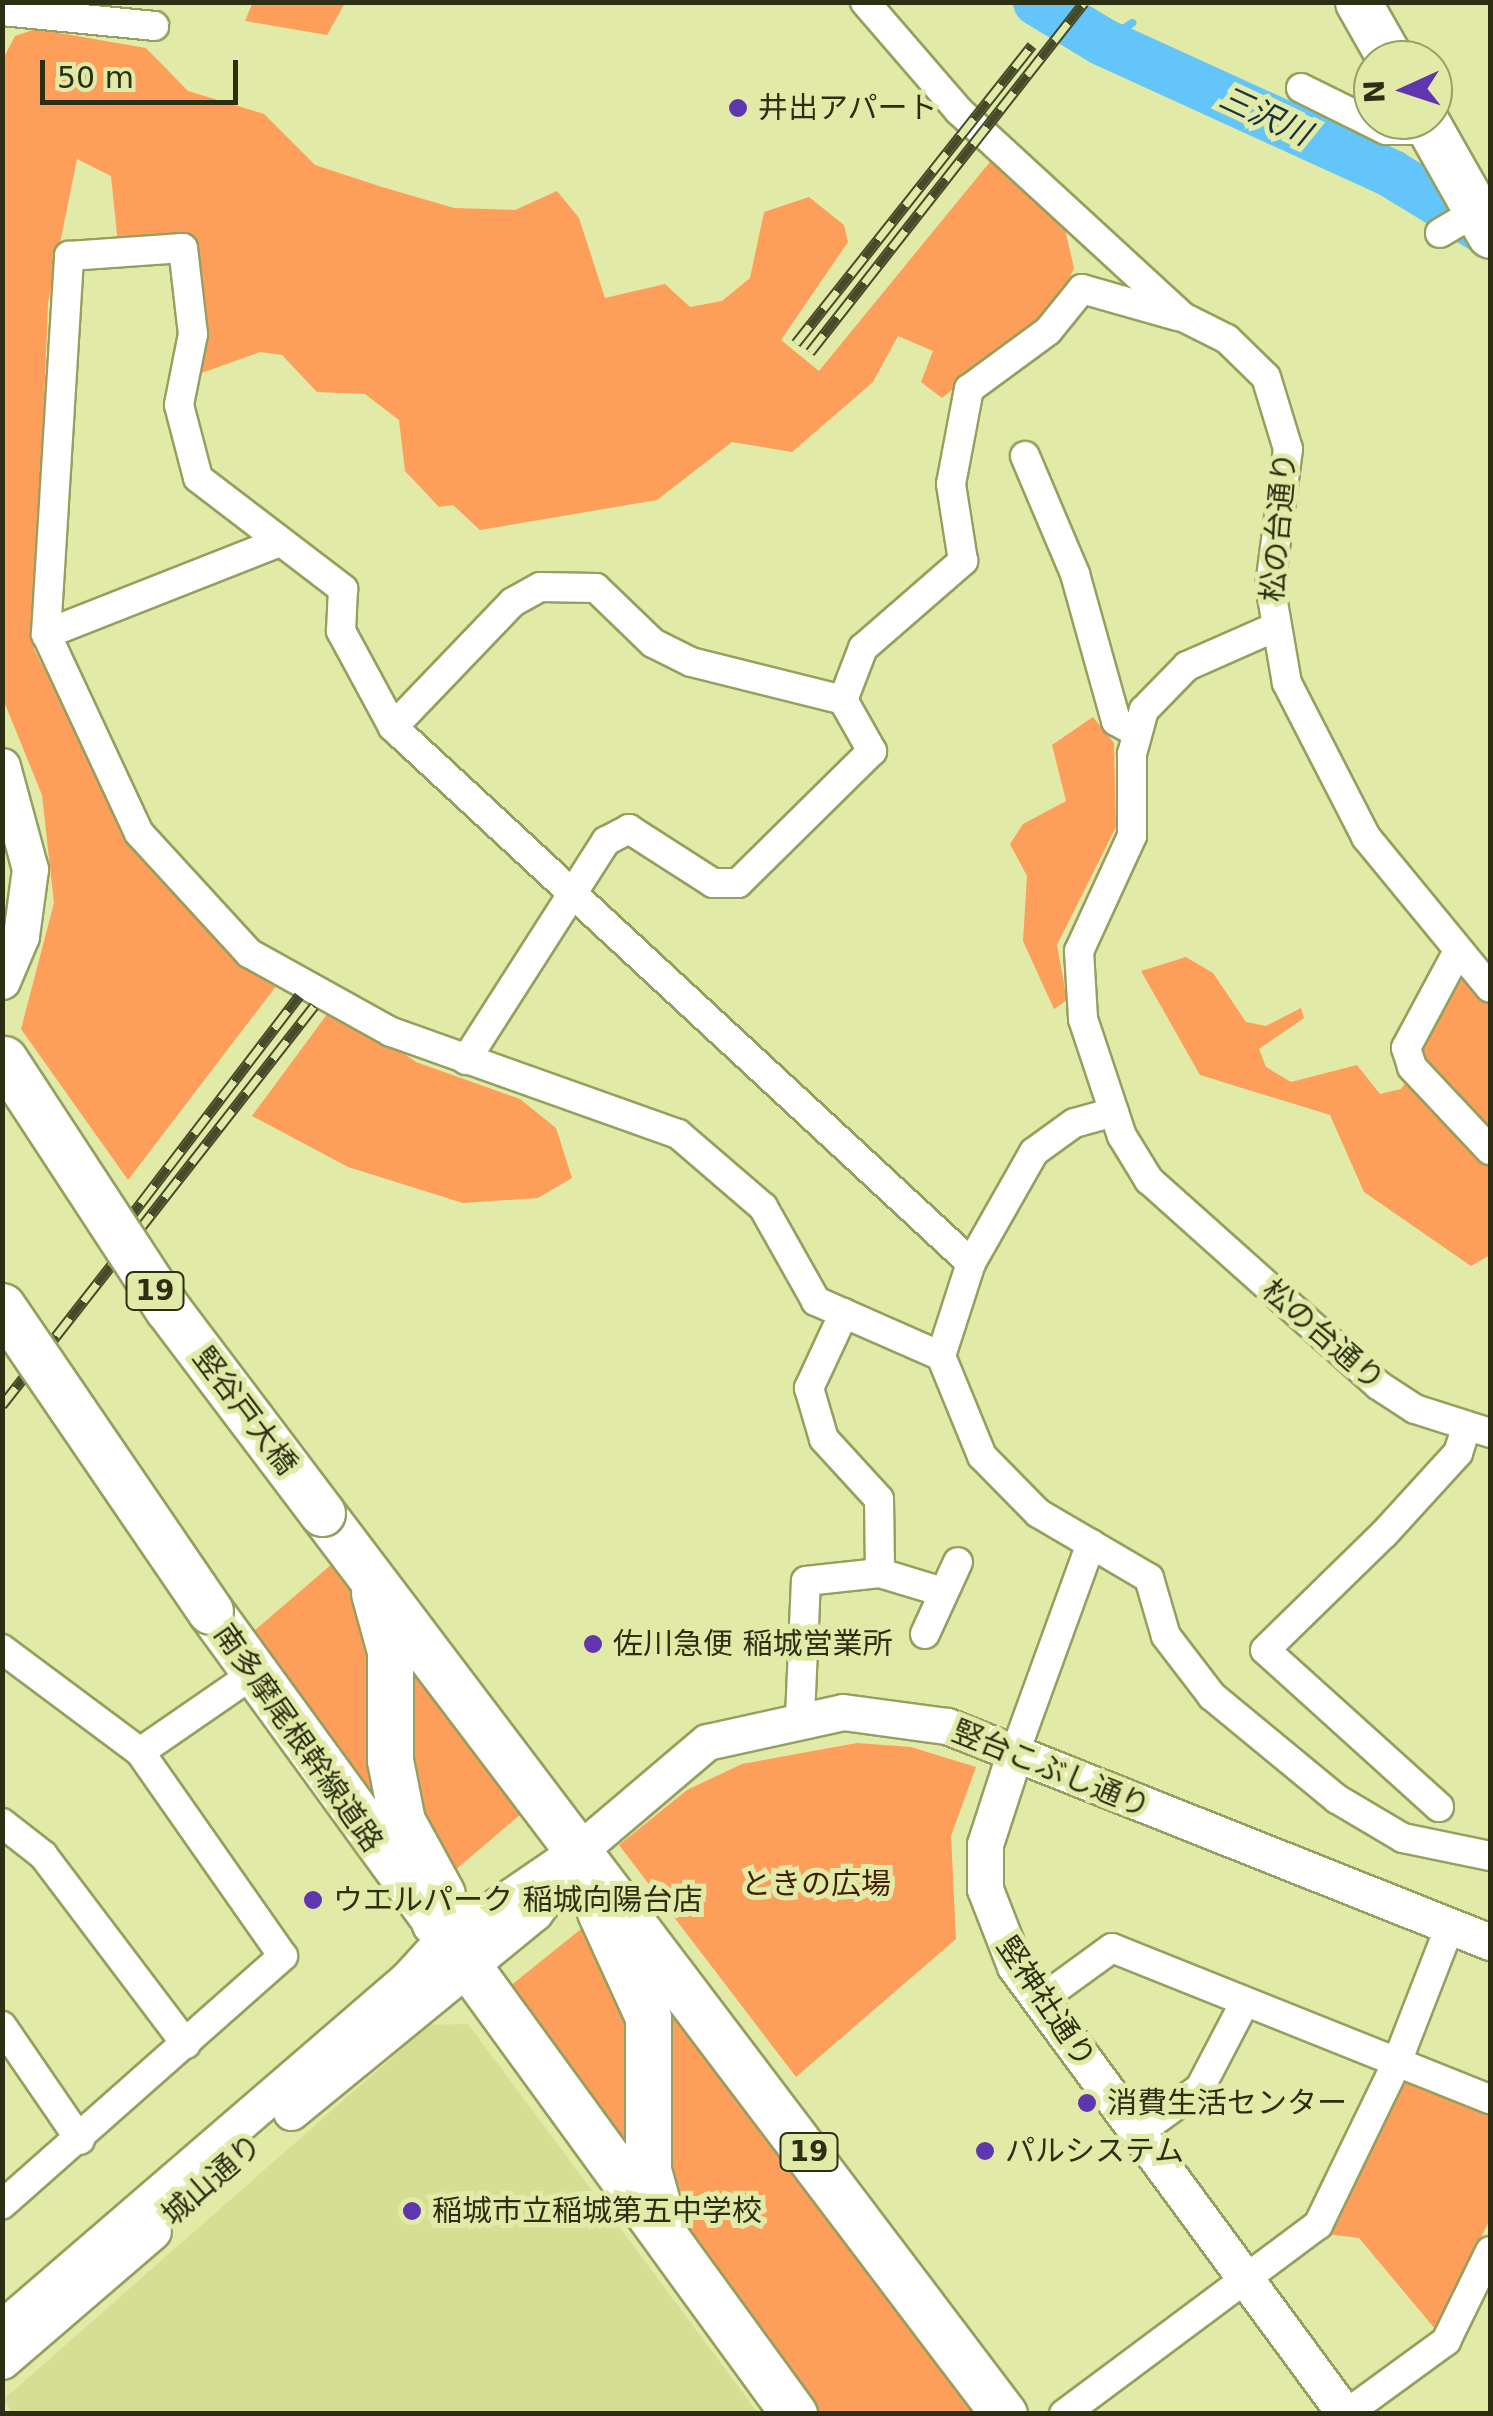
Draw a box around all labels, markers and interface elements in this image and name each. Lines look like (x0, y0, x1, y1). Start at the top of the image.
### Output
scale bar (45, 40, 242, 102)
north arrow (1353, 40, 1453, 140)
text: 50 m (57, 60, 134, 95)
water label: 三沢川 (1213, 78, 1317, 154)
text: N (1357, 79, 1392, 104)
place label: 井出アパート (758, 90, 938, 126)
marker: 井出アパート (727, 97, 749, 119)
street label: 松の台通り (1255, 451, 1303, 603)
road number: 19 (125, 1268, 185, 1314)
street label: 松の台通り (1255, 1272, 1391, 1398)
street label: 竪谷戸大橋 (185, 1340, 305, 1482)
street label: 南多摩尾根幹線道路 (206, 1617, 390, 1859)
place label: 佐川急便 稲城営業所 (613, 1626, 893, 1662)
marker: 佐川急便 稲城営業所 (582, 1633, 604, 1655)
street label: 竪台こぶし通り (947, 1713, 1155, 1825)
park label: ときの広場 (741, 1866, 891, 1902)
place label: ウエルパーク 稲城向陽台店 (333, 1882, 703, 1918)
marker: ウエルパーク 稲城向陽台店 (302, 1889, 324, 1911)
street label: 竪神社通り (989, 1930, 1103, 2074)
place label: 消費生活センター (1107, 2085, 1347, 2121)
marker: 消費生活センター (1076, 2092, 1098, 2114)
street label: 城山通り (155, 2127, 269, 2233)
road number: 19 (779, 2129, 839, 2175)
place label: パルシステム (1005, 2133, 1185, 2169)
marker: パルシステム (974, 2140, 996, 2162)
place label: 稲城市立稲城第五中学校 (432, 2193, 762, 2229)
marker: 稲城市立稲城第五中学校 (401, 2200, 423, 2222)

